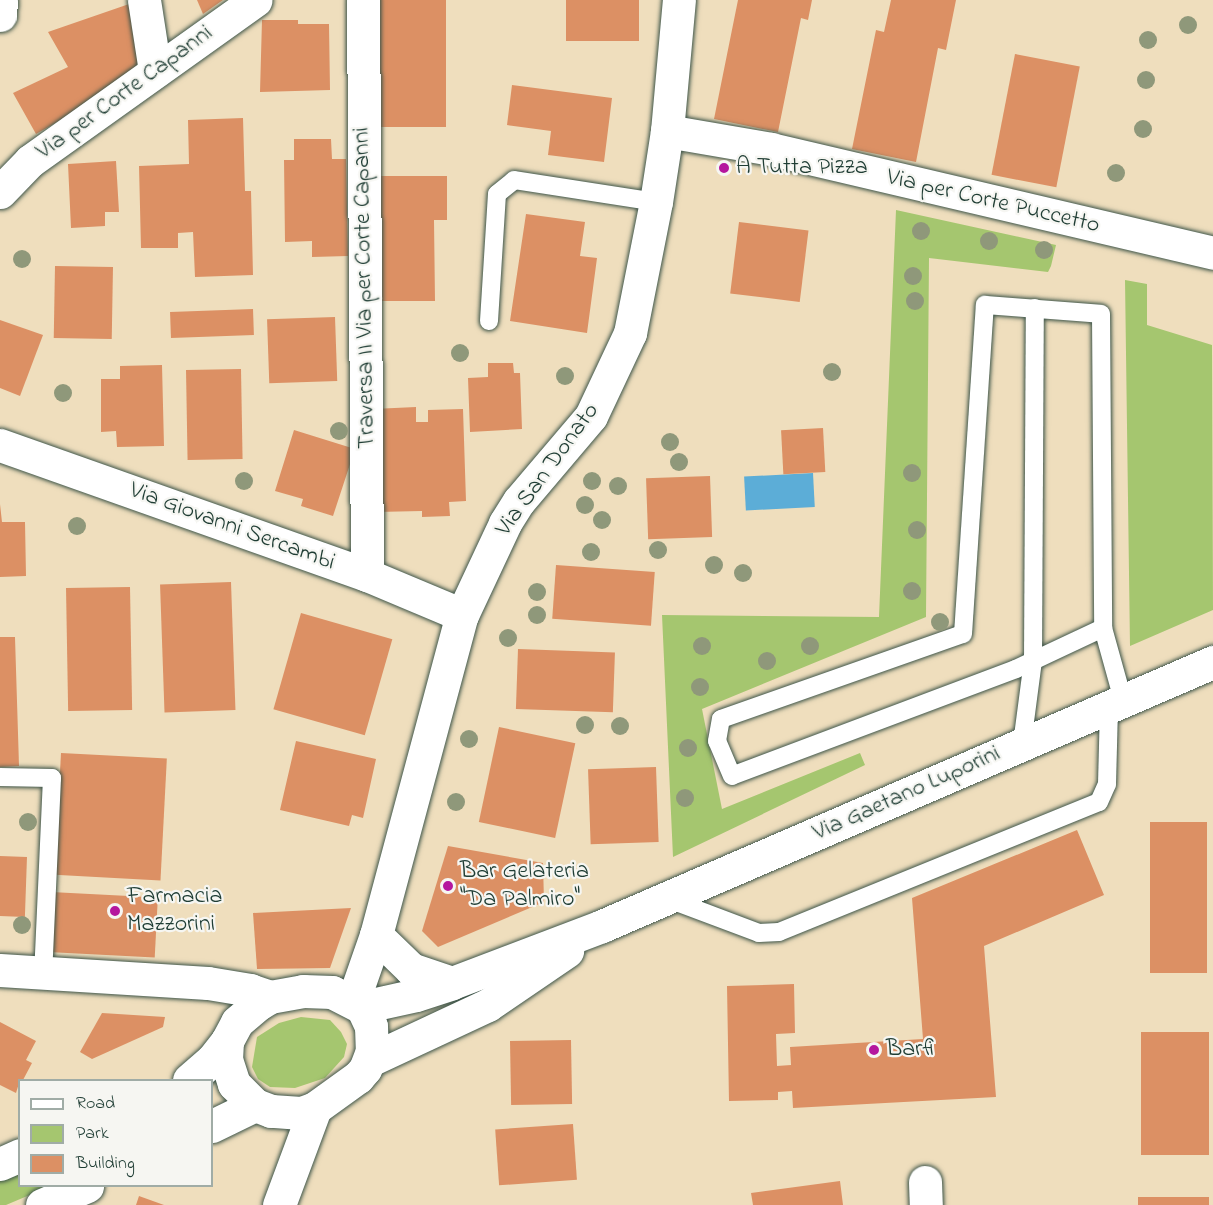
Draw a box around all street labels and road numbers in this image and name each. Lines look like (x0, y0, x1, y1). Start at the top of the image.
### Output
street label: Via per Corte Capanni (31, 19, 219, 167)
street label: Traversa II Via per Corte Capanni (348, 127, 382, 449)
street label: Via per Corte Puccetto (884, 163, 1102, 241)
street label: Via San Donato (490, 398, 606, 542)
street label: Via Giovanni Sercambi (125, 476, 339, 578)
street label: Via Gaetano Luporini (809, 740, 1005, 848)

